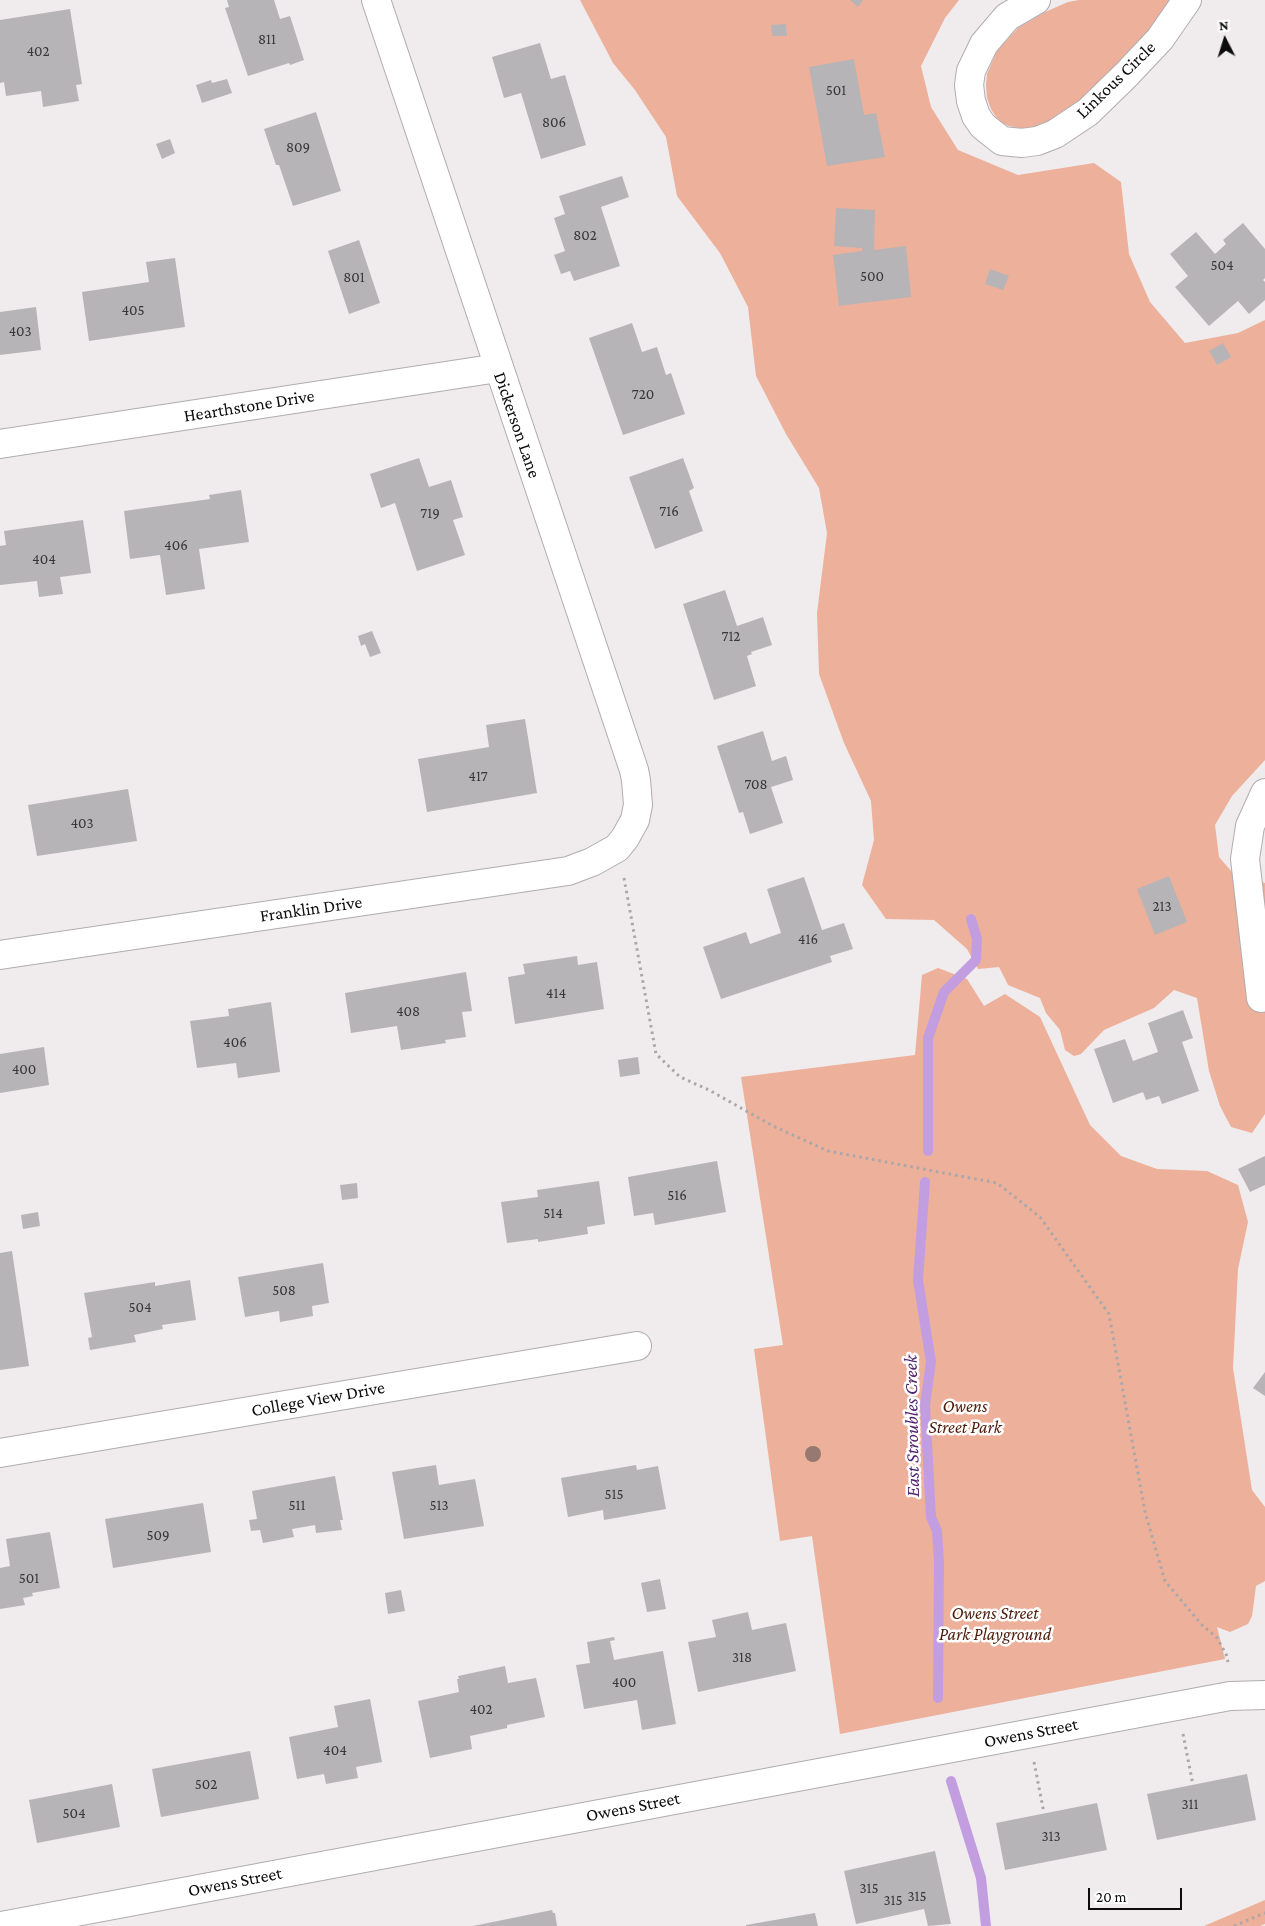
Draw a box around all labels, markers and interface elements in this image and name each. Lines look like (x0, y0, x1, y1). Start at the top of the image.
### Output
north arrow (1200, 15, 1250, 65)
text: N (1218, 17, 1229, 33)
house number: 811 (258, 30, 276, 48)
street label: Linkous Circle (1072, 37, 1160, 123)
house number: 402 (26, 42, 50, 60)
house number: 501 (826, 81, 846, 99)
house number: 806 (542, 113, 566, 131)
house number: 809 (286, 138, 310, 156)
house number: 802 (573, 226, 597, 244)
house number: 504 (1210, 256, 1234, 274)
house number: 500 (860, 267, 884, 285)
house number: 801 (343, 268, 365, 286)
house number: 405 (121, 301, 145, 319)
house number: 403 (8, 322, 32, 340)
street label: Dickerson Lane (489, 369, 545, 481)
street label: Hearthstone Drive (182, 385, 316, 427)
house number: 720 (632, 385, 654, 403)
house number: 716 (659, 502, 679, 520)
house number: 719 (420, 504, 440, 522)
house number: 406 (164, 536, 188, 554)
house number: 404 (32, 550, 56, 568)
house number: 712 (721, 627, 741, 645)
house number: 417 (468, 767, 488, 785)
house number: 708 (744, 775, 768, 793)
house number: 403 (70, 814, 94, 832)
street label: Franklin Drive (258, 891, 364, 927)
house number: 213 (1152, 897, 1172, 915)
house number: 416 (798, 930, 818, 948)
house number: 414 (546, 984, 566, 1002)
house number: 408 (396, 1002, 420, 1020)
house number: 406 (223, 1033, 247, 1051)
house number: 400 (12, 1060, 36, 1078)
house number: 516 (667, 1186, 687, 1204)
house number: 514 (543, 1204, 563, 1222)
house number: 508 (272, 1281, 296, 1299)
house number: 504 (128, 1298, 152, 1316)
water label: East Stroubles Creek (899, 1355, 925, 1497)
street label: College View Drive (250, 1377, 386, 1421)
park label: Owens Street Park (928, 1395, 1002, 1438)
house number: 515 (604, 1485, 624, 1503)
house number: 511 (289, 1496, 305, 1514)
house number: 513 (429, 1496, 449, 1514)
house number: 509 (146, 1526, 170, 1544)
house number: 501 (19, 1569, 39, 1587)
park label: Owens Street Park Playground (939, 1602, 1051, 1645)
house number: 318 (732, 1648, 752, 1666)
house number: 400 (612, 1673, 636, 1691)
house number: 402 (469, 1700, 493, 1718)
street label: Owens Street (982, 1713, 1080, 1753)
house number: 404 (323, 1741, 347, 1759)
house number: 502 (195, 1775, 217, 1793)
street label: Owens Street (584, 1787, 682, 1827)
house number: 311 (1181, 1795, 1199, 1813)
house number: 504 (62, 1804, 86, 1822)
house number: 313 (1041, 1827, 1061, 1845)
street label: Owens Street (186, 1862, 284, 1902)
scale bar (1090, 1878, 1184, 1910)
house number: 315 (859, 1879, 879, 1897)
house number: 315 (907, 1887, 927, 1905)
text: 20 m (1096, 1889, 1127, 1905)
house number: 315 (883, 1891, 903, 1909)

